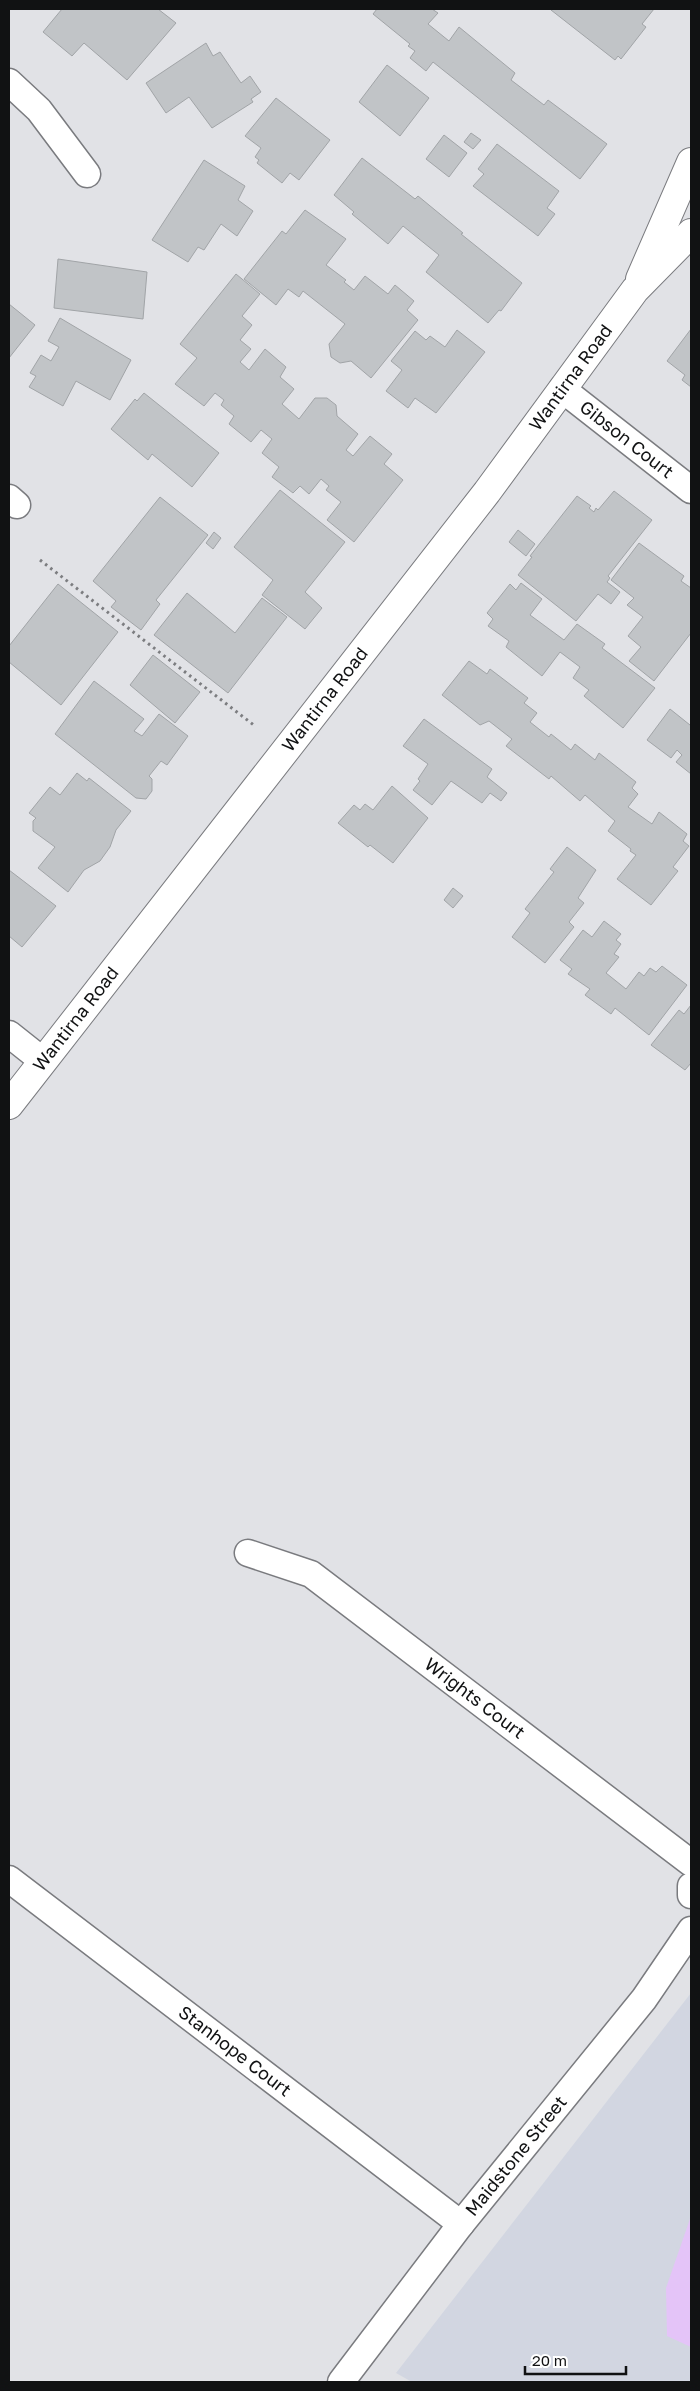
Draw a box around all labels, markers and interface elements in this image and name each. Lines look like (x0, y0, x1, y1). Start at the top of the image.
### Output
street label: Wantirna Road (524, 320, 616, 435)
street label: Gibson Court (576, 395, 678, 482)
street label: Wantirna Road (277, 642, 372, 756)
street label: Wantirna Road (28, 962, 123, 1075)
street label: Wrights Court (421, 1652, 530, 1743)
street label: Stanhope Court (175, 2000, 296, 2101)
street label: Maidstone Street (460, 2091, 571, 2220)
scale bar (525, 2344, 626, 2376)
text: 20 m (532, 2351, 567, 2369)

